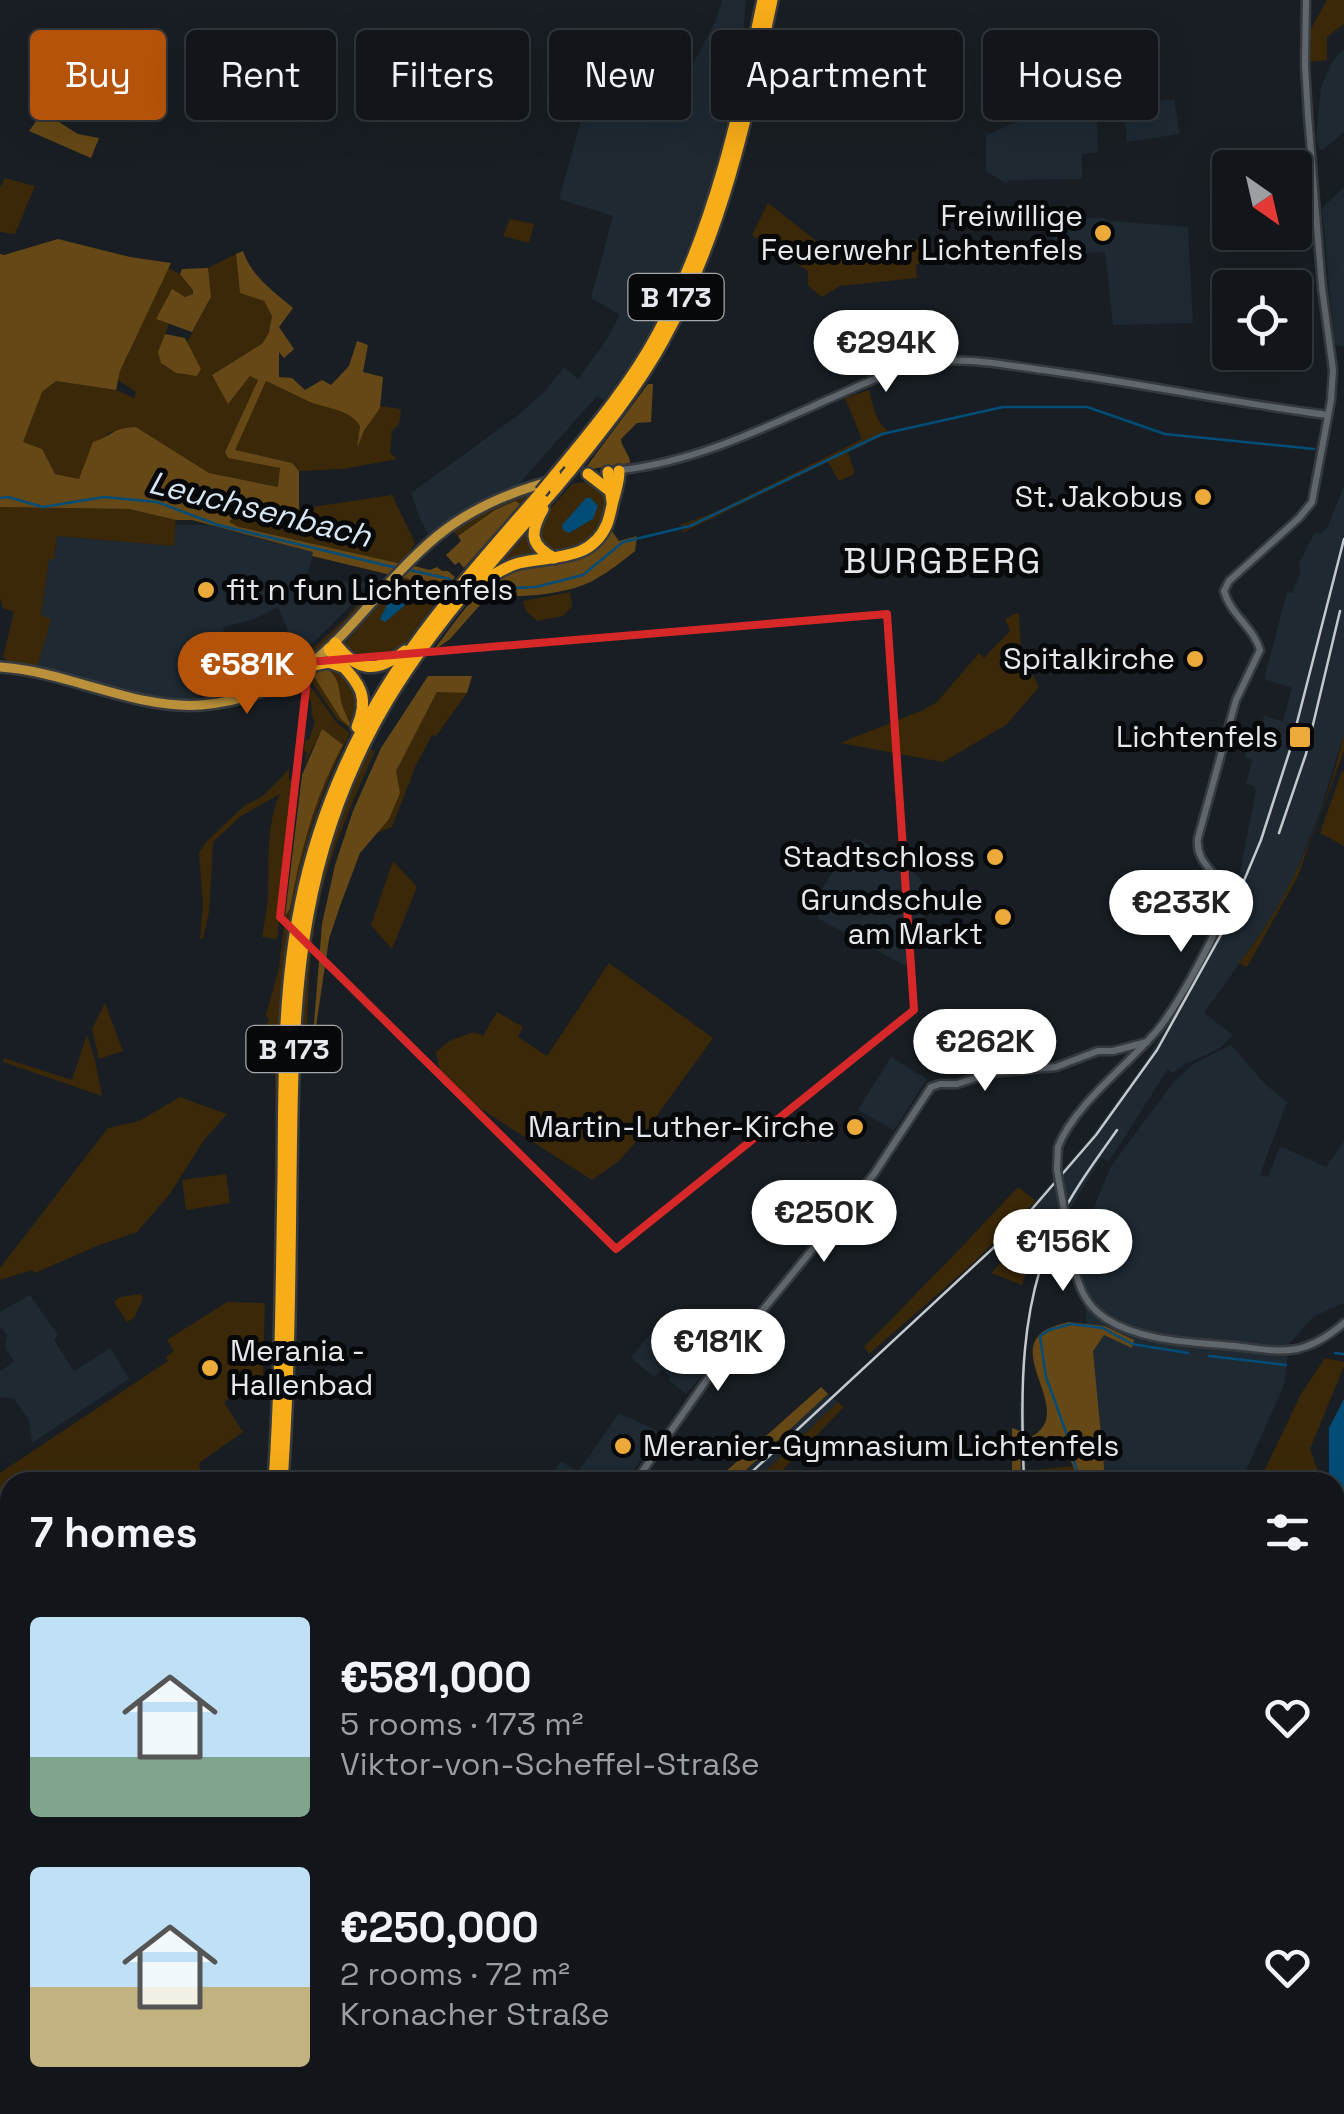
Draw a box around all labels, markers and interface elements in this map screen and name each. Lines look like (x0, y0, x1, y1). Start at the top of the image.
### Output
chip: Buy (30, 30, 166, 120)
chip: Rent (186, 30, 336, 120)
chip: Filters (356, 30, 529, 120)
chip: New (549, 30, 691, 120)
chip: Apartment (711, 30, 963, 120)
chip: House (983, 30, 1158, 120)
north arrow (1212, 150, 1312, 250)
map controls (1212, 150, 1312, 370)
place label: Freiwillige Feuerwehr Lichtenfels (761, 196, 1083, 269)
marker: Freiwillige Feuerwehr Lichtenfels (1092, 222, 1114, 244)
button: locate (1212, 270, 1312, 370)
road number: B 173 (628, 274, 724, 320)
pin: €294K (816, 310, 956, 395)
text: €294K (836, 322, 936, 362)
water label: Leuchsenbach (145, 462, 376, 556)
place label: St. Jakobus (1015, 477, 1183, 516)
marker: St. Jakobus (1192, 486, 1214, 508)
district label: BURGBERG (843, 539, 1043, 583)
place label: fit n fun Lichtenfels (226, 570, 513, 609)
marker: fit n fun Lichtenfels (195, 579, 217, 601)
pin: €581K (177, 632, 317, 717)
place label: Spitalkirche (1003, 639, 1175, 678)
text: €581K (200, 644, 294, 684)
marker: Spitalkirche (1184, 648, 1206, 670)
place label: Lichtenfels (1116, 717, 1278, 756)
marker: Lichtenfels (1287, 724, 1313, 750)
place label: Stadtschloss (783, 837, 975, 876)
marker: Stadtschloss (984, 846, 1006, 868)
pin: €233K (1111, 870, 1251, 955)
place label: Grundschule am Markt (800, 880, 983, 953)
text: €233K (1131, 882, 1231, 922)
marker: Grundschule am Markt (992, 906, 1014, 928)
pin: €262K (915, 1009, 1055, 1094)
text: €262K (935, 1021, 1035, 1061)
road number: B 173 (246, 1026, 342, 1072)
place label: Martin-Luther-Kirche (528, 1107, 835, 1146)
marker: Martin-Luther-Kirche (844, 1116, 866, 1138)
pin: €250K (754, 1180, 894, 1265)
text: €250K (774, 1192, 874, 1232)
pin: €156K (993, 1209, 1133, 1294)
text: €156K (1015, 1221, 1111, 1261)
pin: €181K (648, 1309, 788, 1394)
text: €181K (673, 1321, 763, 1361)
place label: Merania - Hallenbad (230, 1331, 373, 1404)
marker: Merania - Hallenbad (199, 1357, 221, 1379)
place label: Meranier-Gymnasium Lichtenfels (643, 1426, 1119, 1465)
marker: Meranier-Gymnasium Lichtenfels (612, 1435, 634, 1457)
icon: filters (1260, 1505, 1315, 1560)
text: 7 homes (30, 1506, 198, 1559)
text: €581,000 (340, 1651, 531, 1704)
icon: home (110, 1657, 230, 1777)
icon: heart (1260, 1690, 1315, 1745)
text: 5 rooms · 173 m² (340, 1704, 583, 1744)
text: Viktor-von-Scheffel-Straße (340, 1744, 760, 1784)
text: €250,000 (340, 1901, 539, 1954)
icon: home (110, 1907, 230, 2027)
icon: heart (1260, 1940, 1315, 1995)
text: 2 rooms · 72 m² (340, 1954, 570, 1994)
text: Kronacher Straße (340, 1994, 610, 2034)

